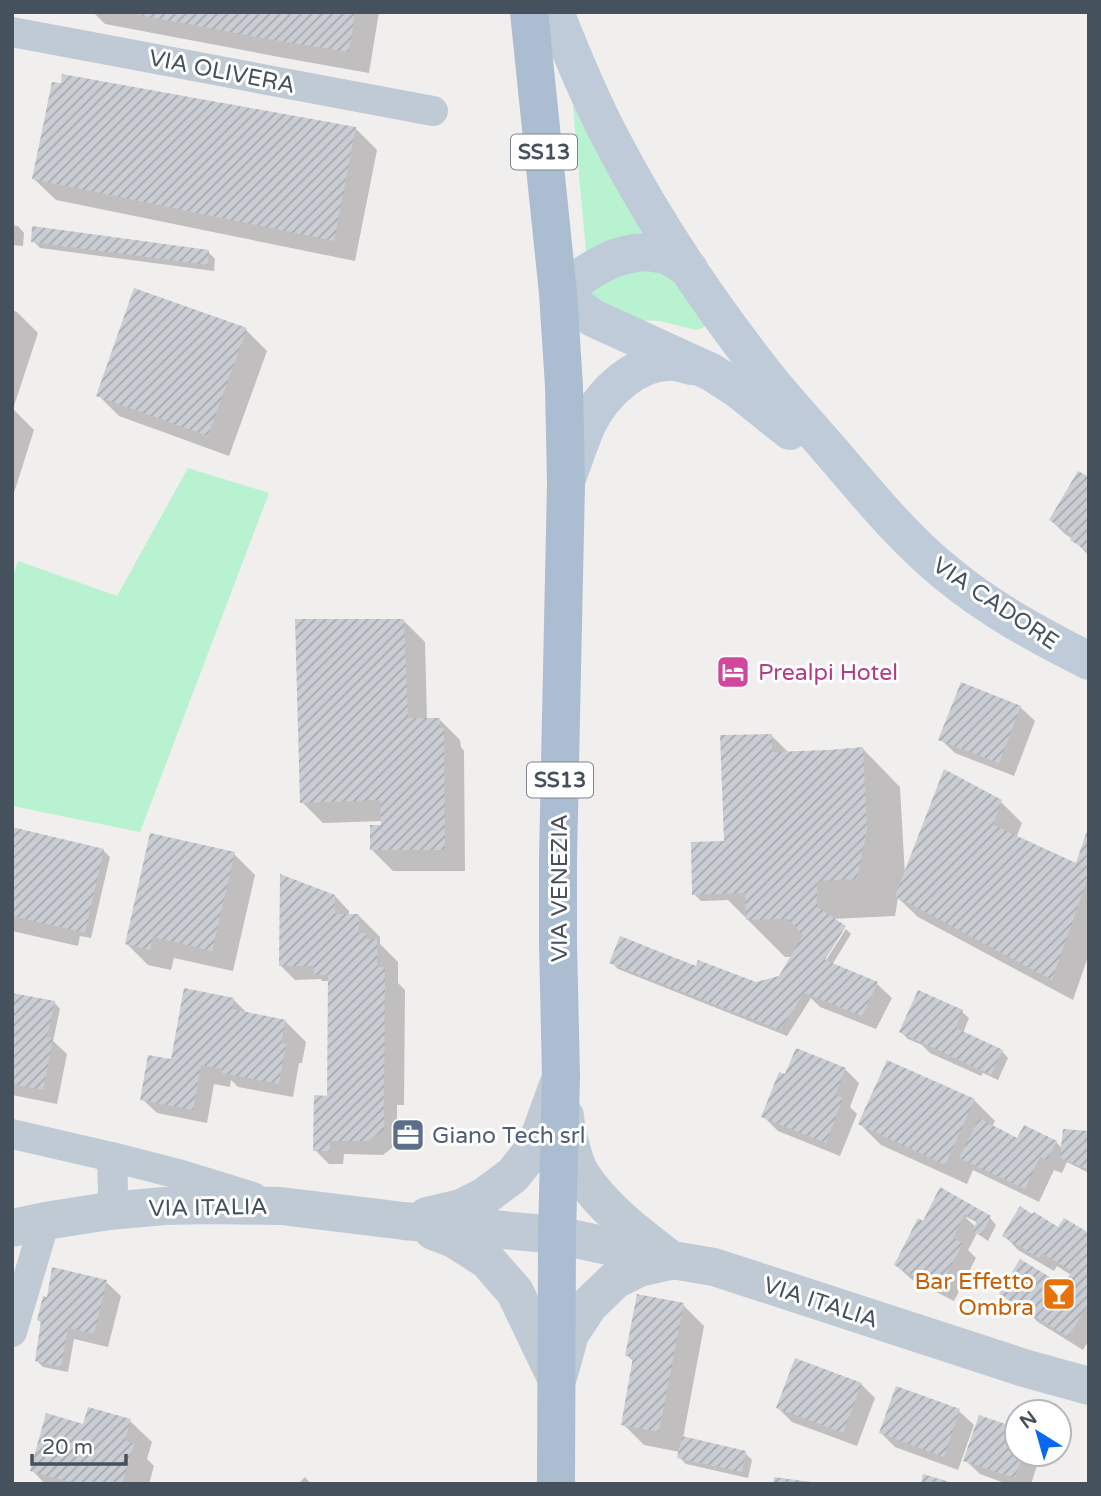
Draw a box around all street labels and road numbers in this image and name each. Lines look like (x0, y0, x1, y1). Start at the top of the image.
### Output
street label: VIA OLIVERA (146, 44, 297, 100)
road number: SS13 (511, 134, 577, 170)
street label: VIA CADORE (927, 551, 1064, 656)
road number: SS13 (527, 762, 593, 798)
street label: VIA VENEZIA (546, 814, 574, 962)
street label: VIA ITALIA (148, 1193, 268, 1223)
street label: VIA ITALIA (760, 1271, 882, 1335)

